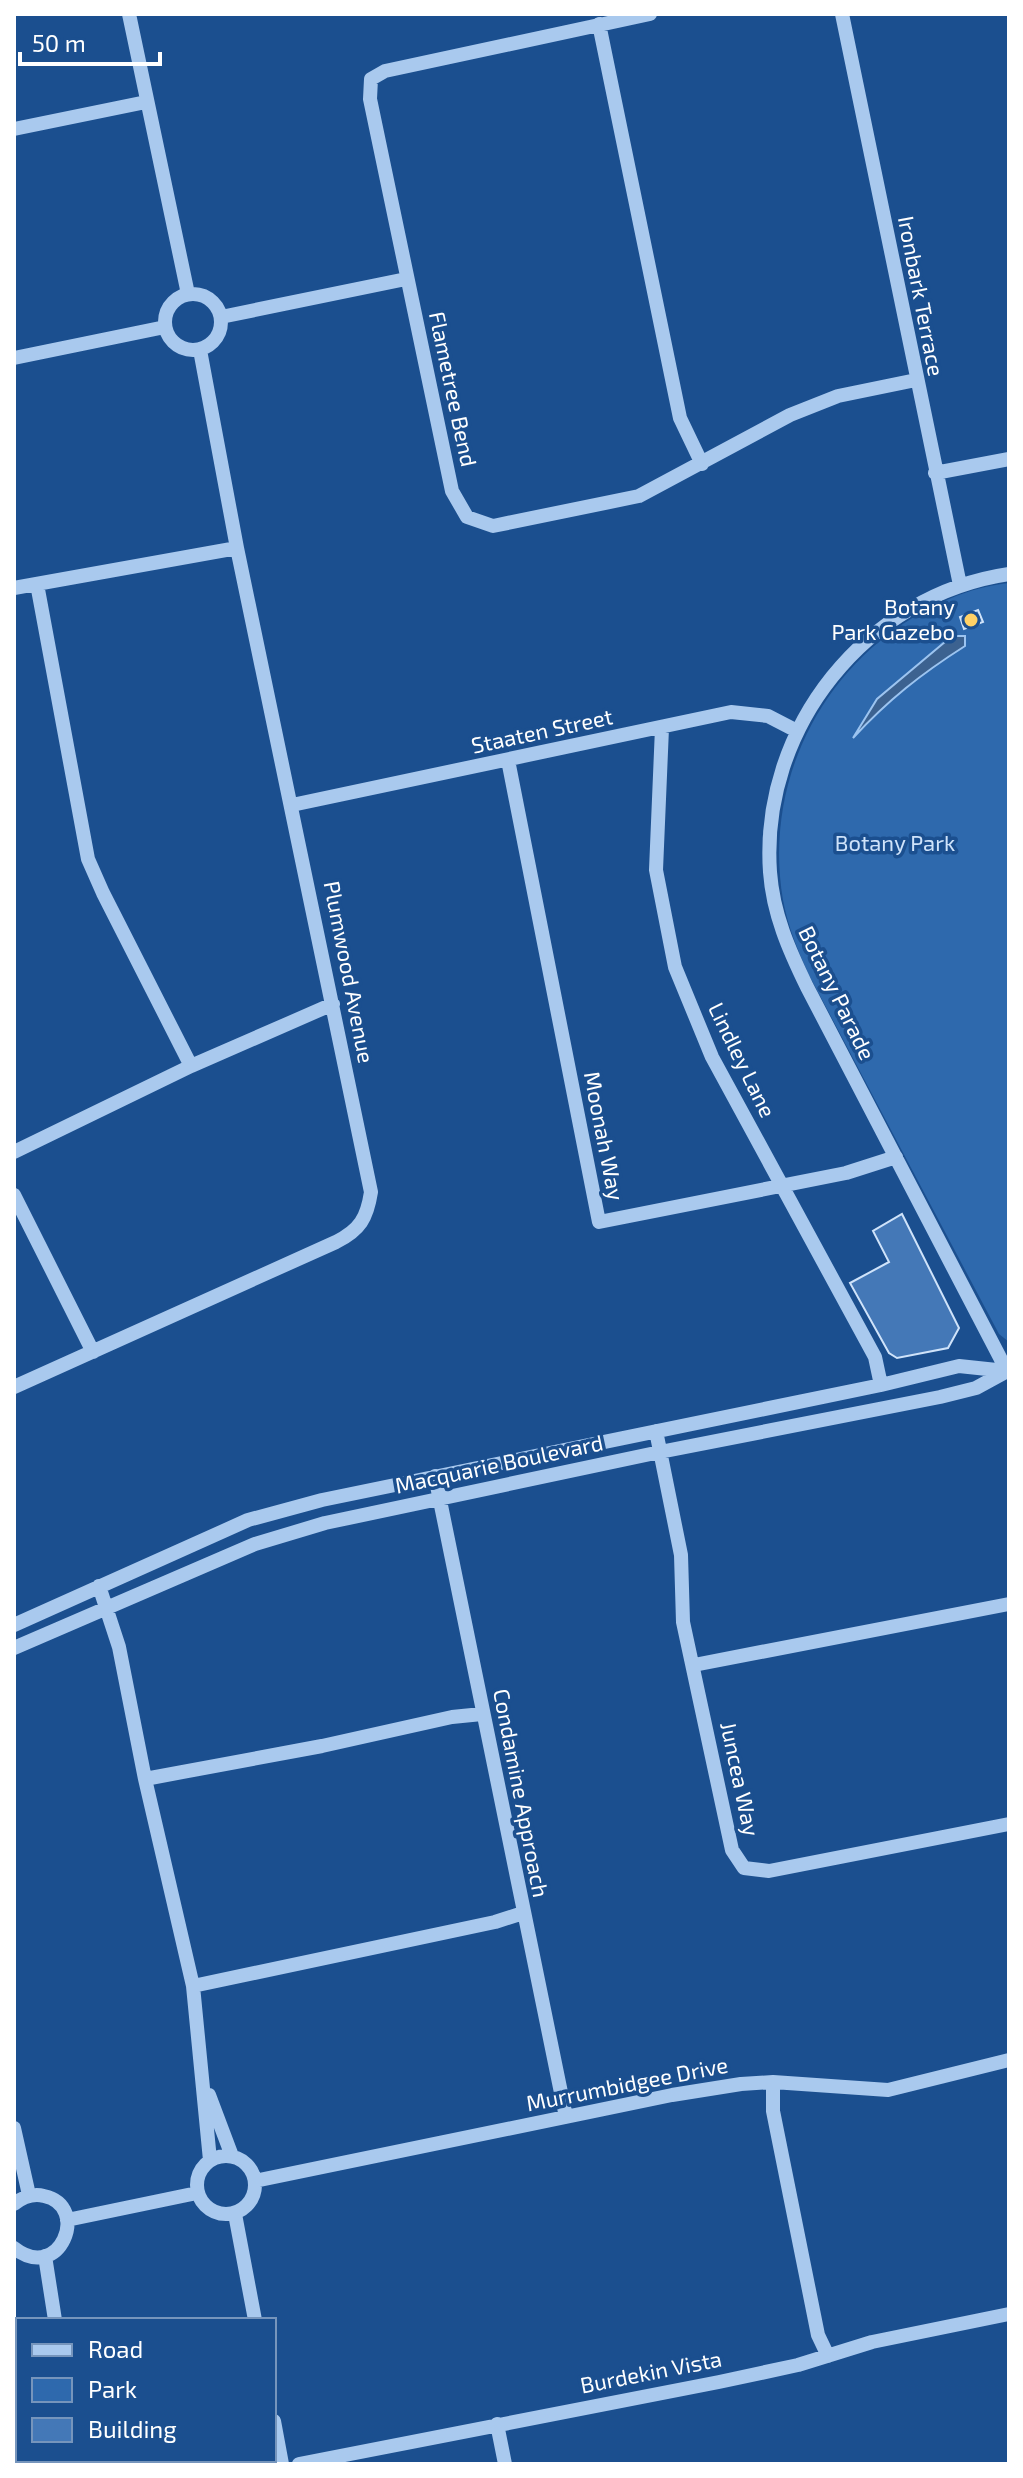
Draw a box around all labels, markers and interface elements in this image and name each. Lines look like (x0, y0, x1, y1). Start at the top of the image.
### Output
scale bar (20, 16, 160, 66)
text: 50 m (32, 28, 86, 57)
street label: Ironbark Terrace (894, 213, 950, 378)
street label: Flametree Bend (425, 309, 483, 469)
place label: Botany Park Gazebo (831, 593, 955, 644)
marker: Botany Park Gazebo (962, 611, 980, 629)
street label: Staaten Street (469, 702, 615, 758)
park label: Botany Park (835, 829, 955, 855)
street label: Plumwood Avenue (320, 878, 380, 1065)
street label: Botany Parade (794, 921, 882, 1064)
street label: Lindley Lane (704, 998, 782, 1121)
street label: Moonah Way (580, 1069, 630, 1203)
street label: Macquarie Boulevard (392, 1428, 605, 1498)
street label: Condamine Approach (489, 1686, 555, 1899)
street label: Juncea Way (716, 1719, 766, 1839)
street label: Murrumbidgee Drive (524, 2051, 730, 2115)
legend (16, 2318, 276, 2462)
text: Road (88, 2334, 143, 2363)
street label: Burdekin Vista (578, 2345, 724, 2397)
text: Park (88, 2374, 137, 2403)
text: Building (88, 2414, 177, 2443)

